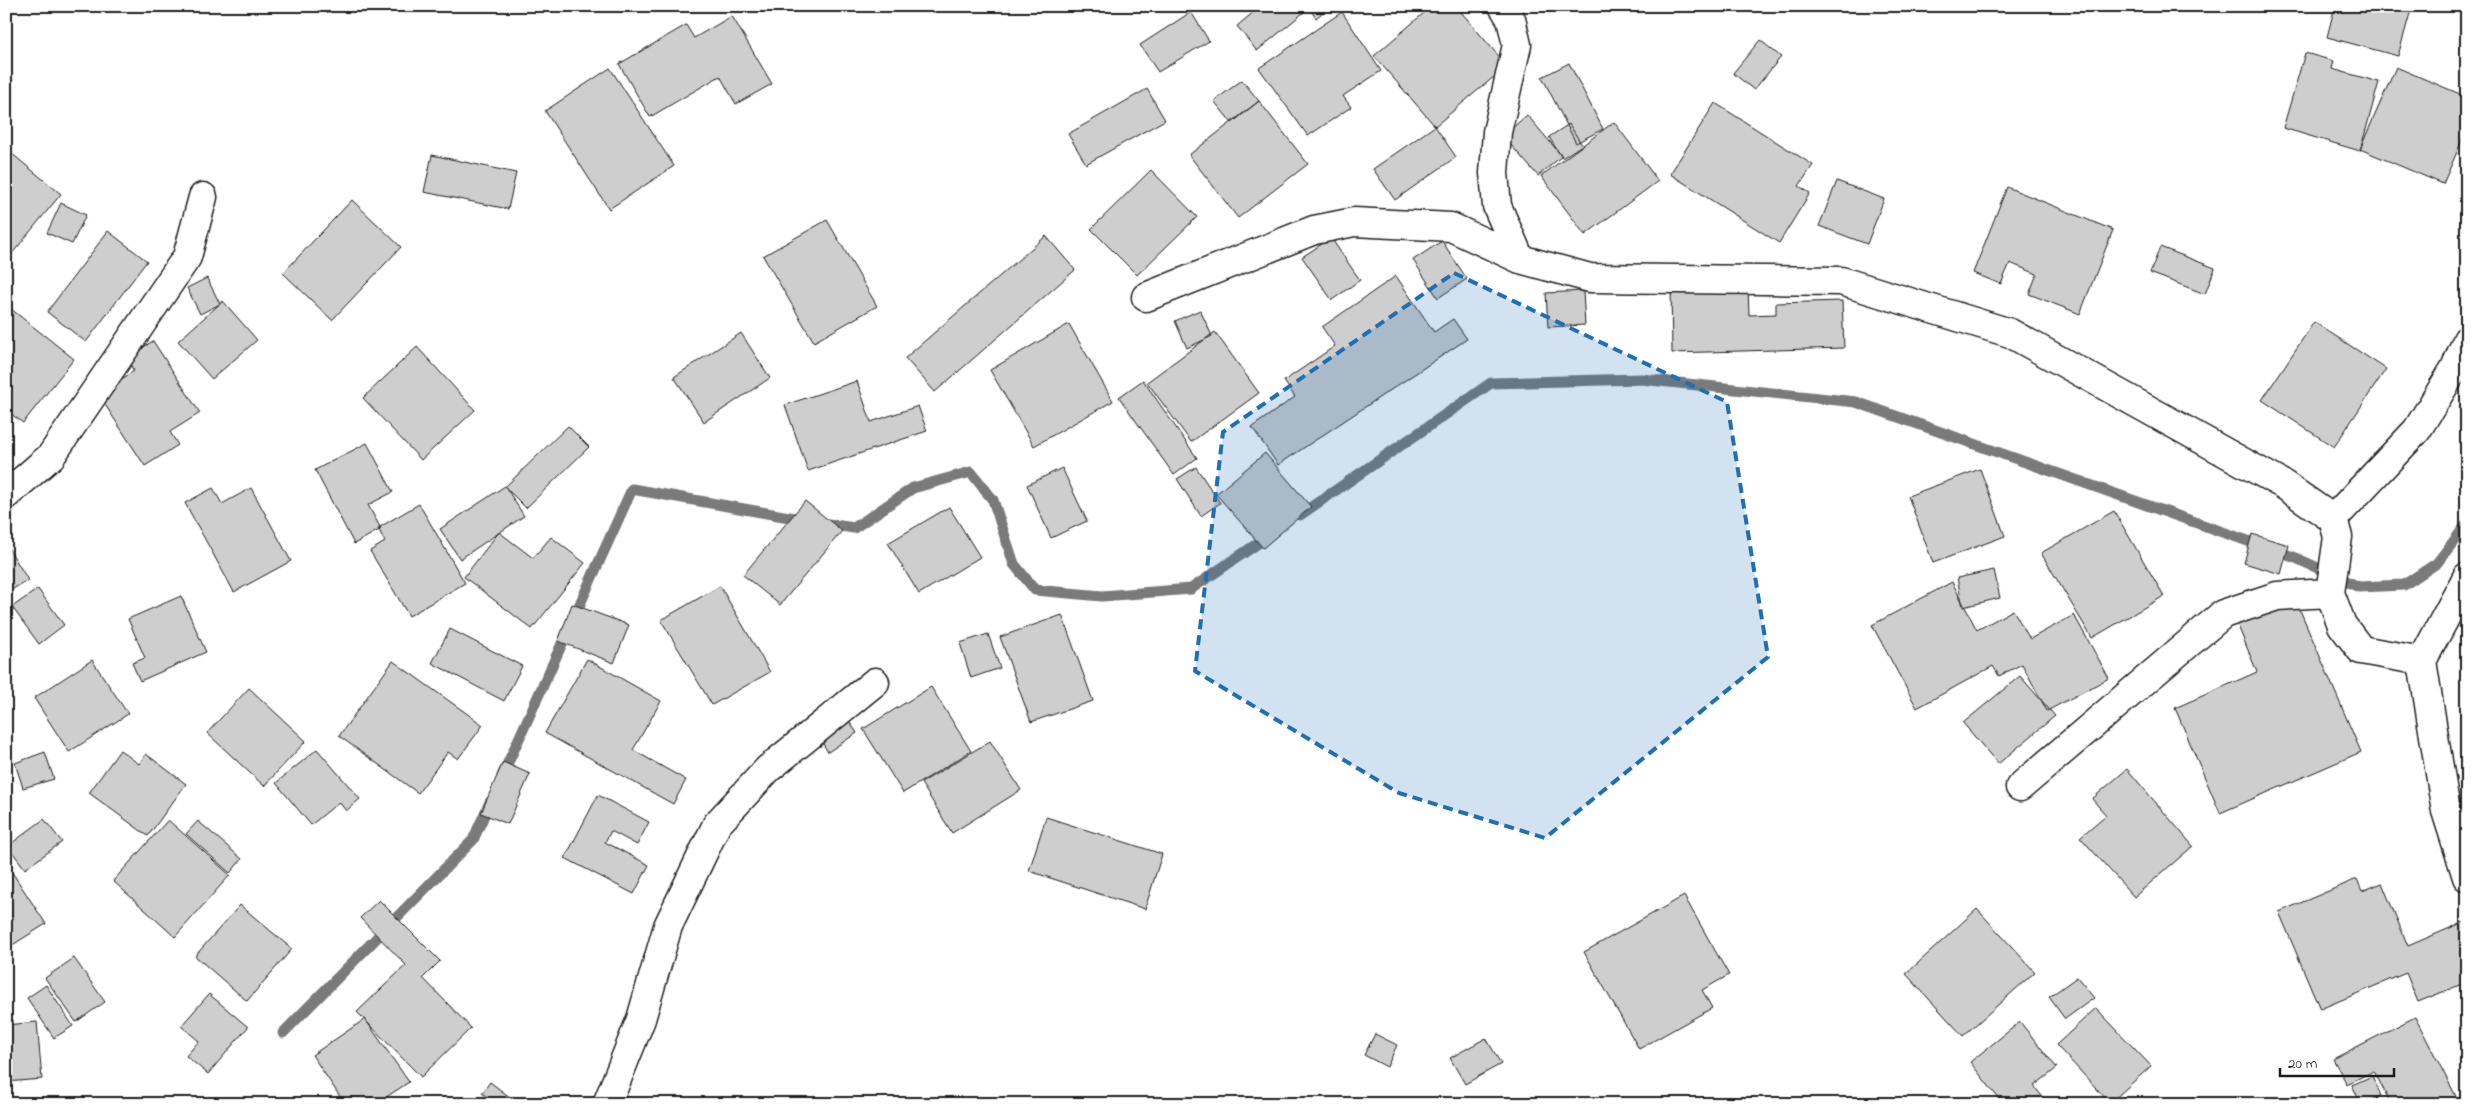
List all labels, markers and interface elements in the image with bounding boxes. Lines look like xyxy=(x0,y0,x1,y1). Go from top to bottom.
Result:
scale bar xyxy=(2280,1045,2394,1077)
text: 20 m xyxy=(2288,1053,2318,1075)

